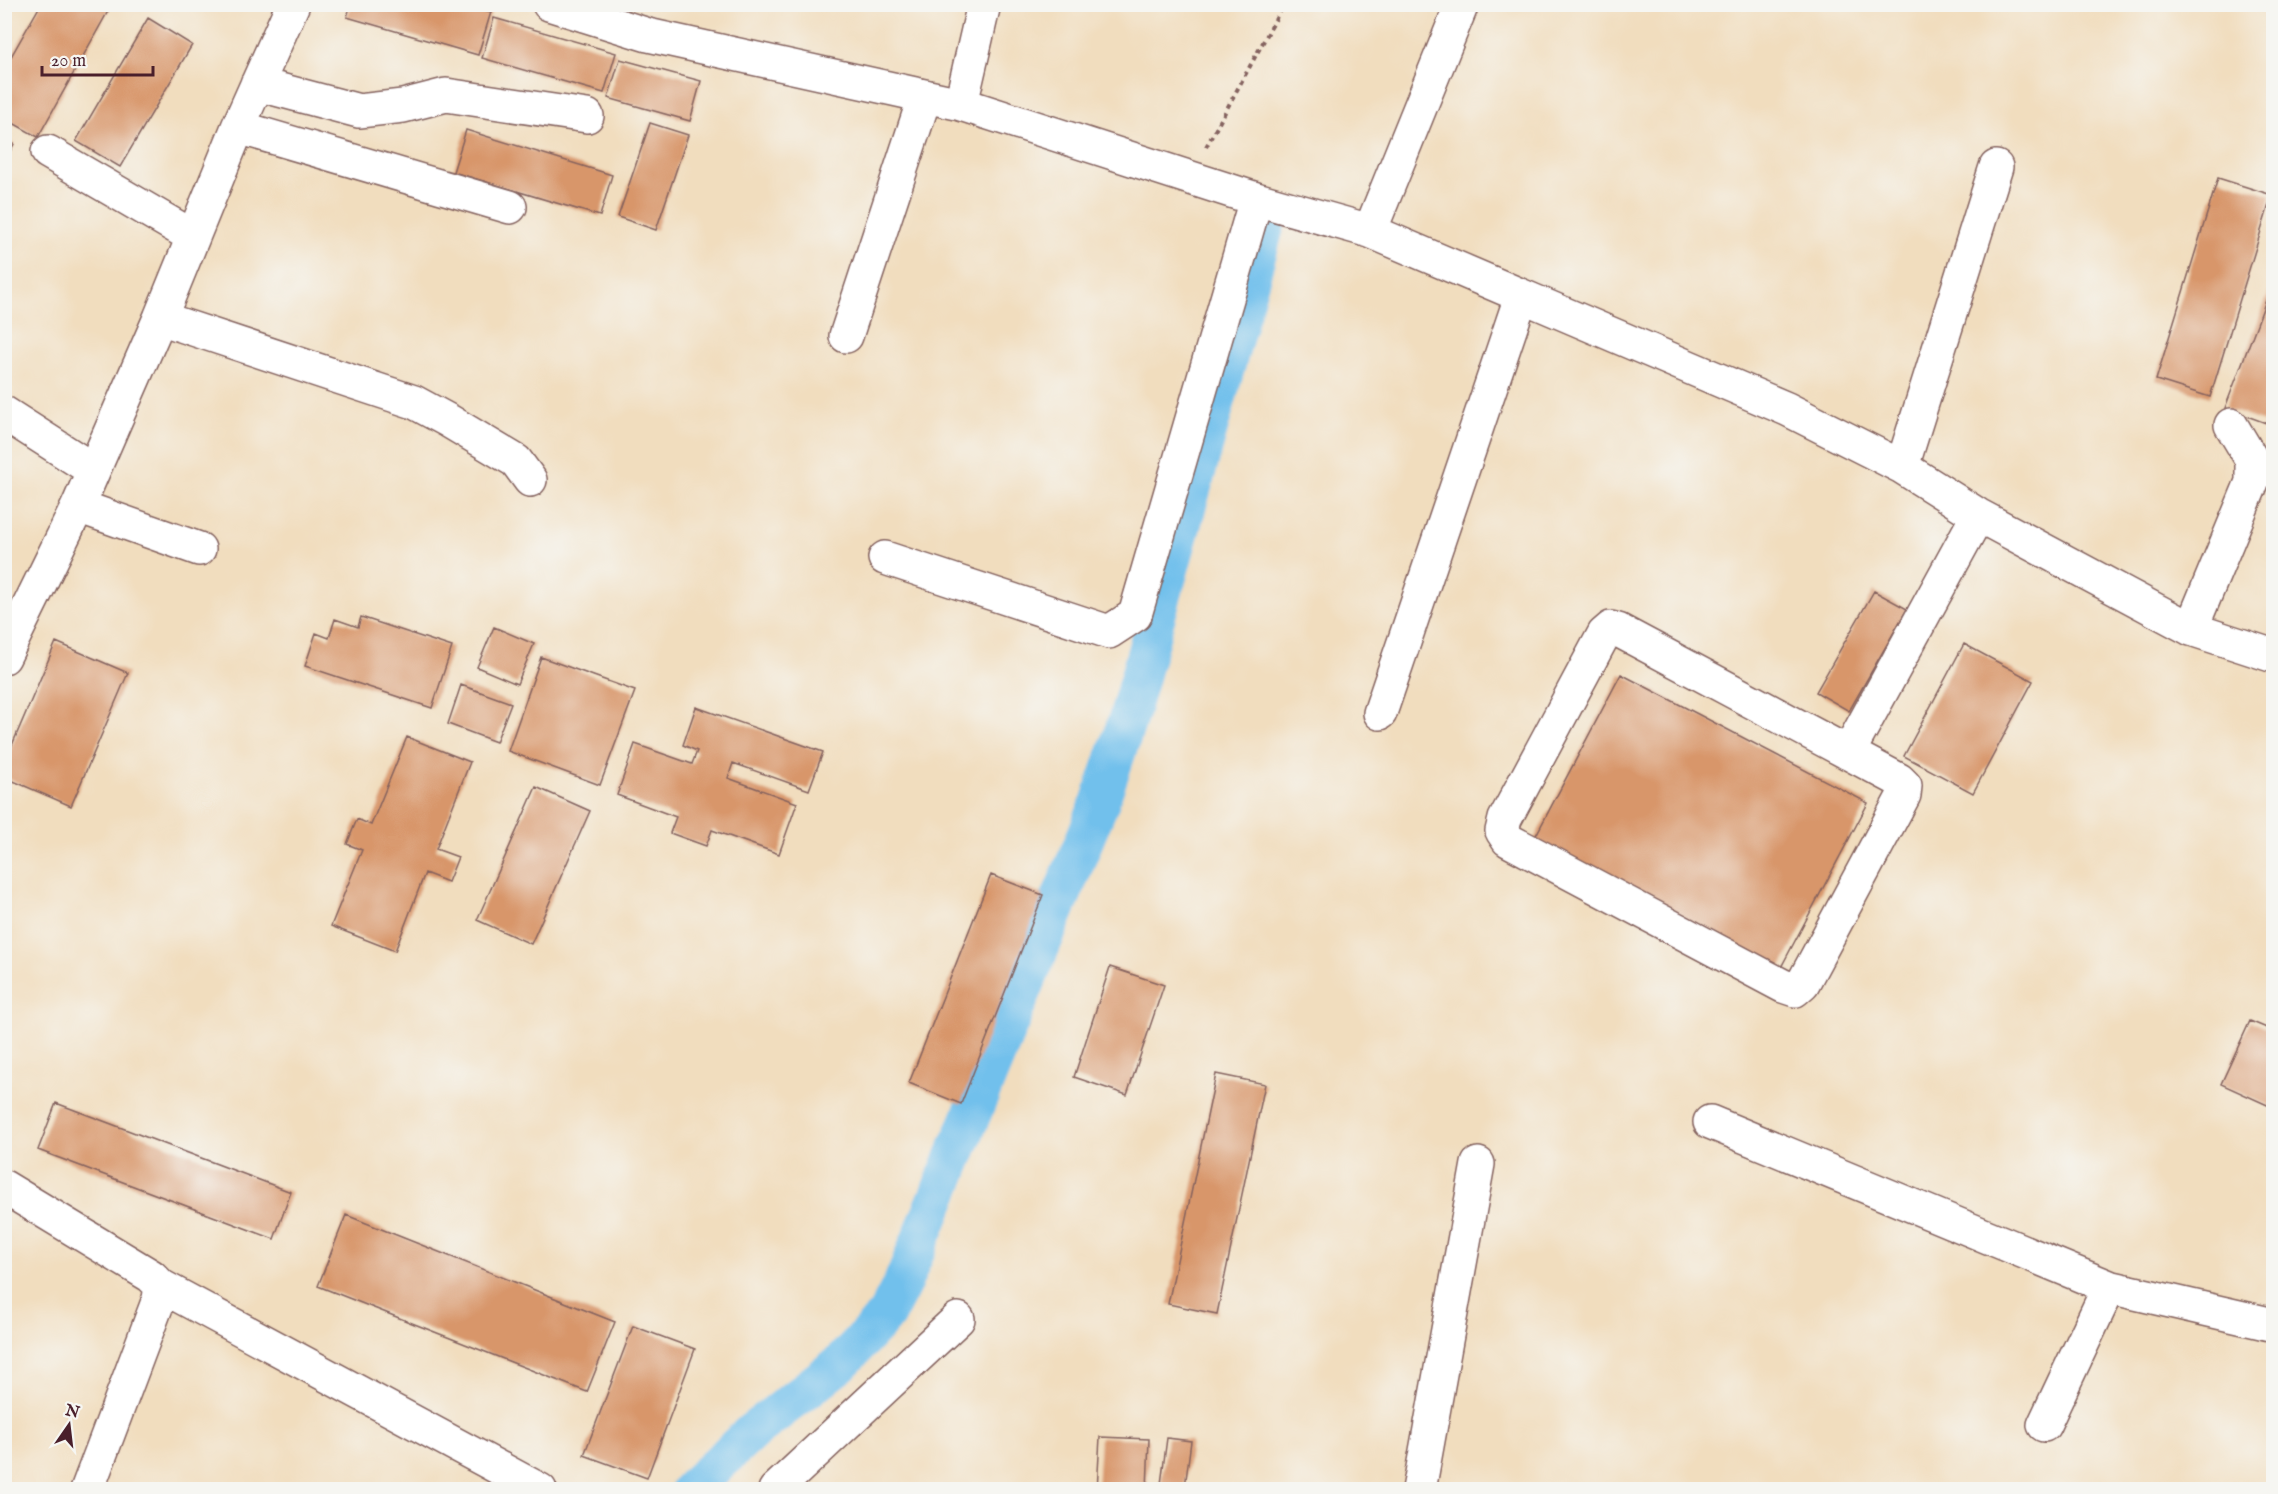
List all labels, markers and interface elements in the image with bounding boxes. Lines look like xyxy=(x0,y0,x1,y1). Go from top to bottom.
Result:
scale bar xyxy=(42,39,153,77)
text: 20 m xyxy=(51,50,86,73)
north arrow xyxy=(39,1395,99,1455)
text: N xyxy=(62,1401,81,1424)

